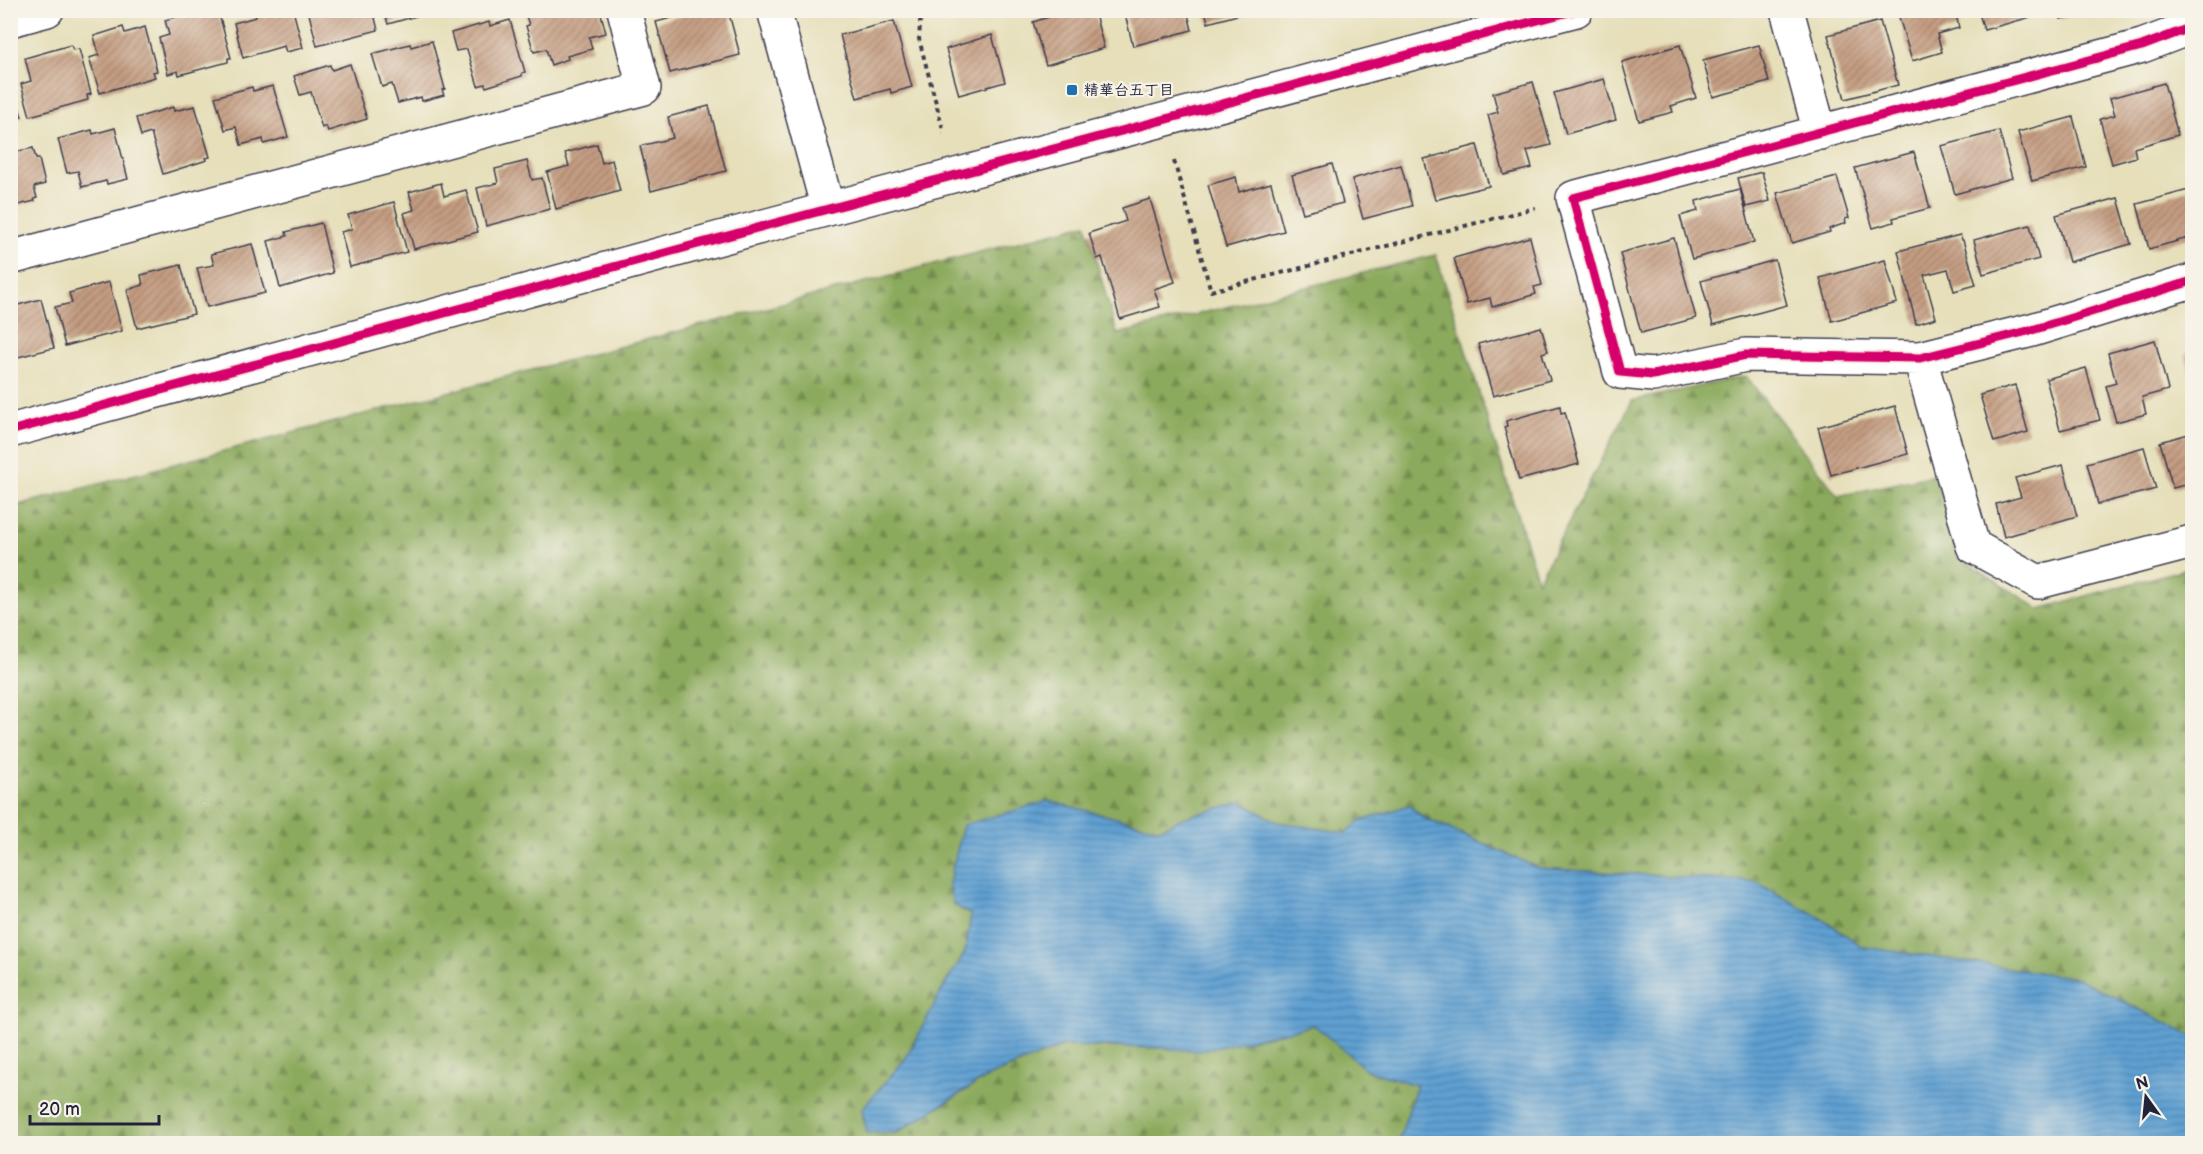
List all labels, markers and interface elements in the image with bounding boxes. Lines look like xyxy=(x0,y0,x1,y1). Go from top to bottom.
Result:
place label: 精華台五丁目 xyxy=(1084,81,1174,100)
marker: 精華台五丁目 xyxy=(1065,83,1079,97)
north arrow xyxy=(2116,1067,2176,1127)
text: N xyxy=(2134,1073,2151,1095)
scale bar xyxy=(30,1088,159,1126)
text: 20 m xyxy=(39,1099,80,1120)

